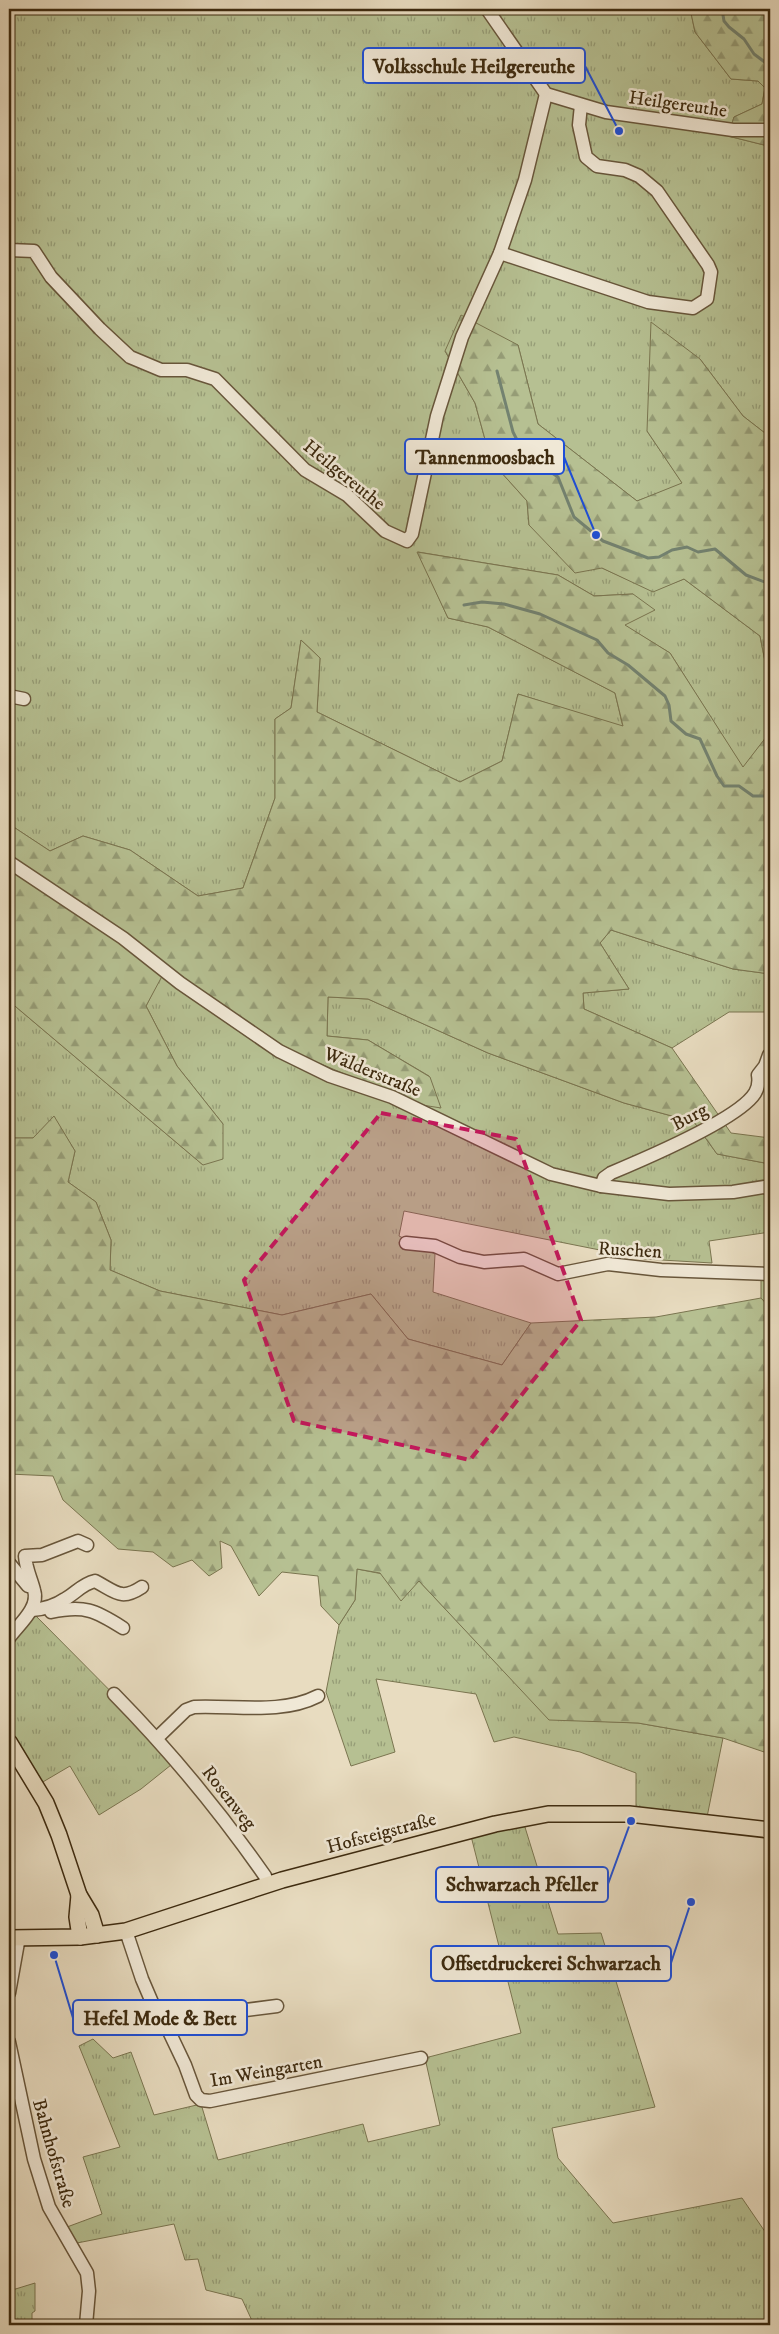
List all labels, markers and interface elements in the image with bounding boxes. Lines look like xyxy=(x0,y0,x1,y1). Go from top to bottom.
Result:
callout: Volksschule Heilgereuthe xyxy=(363,48,585,83)
text: Volksschule Heilgereuthe xyxy=(372,55,576,80)
street label: Heilgereuthe xyxy=(627,86,729,123)
street label: Heilgereuthe xyxy=(298,435,390,515)
callout: Tannenmoosbach xyxy=(405,439,564,474)
text: Tannenmoosbach xyxy=(414,446,555,471)
street label: Wälderstraße xyxy=(320,1042,424,1102)
street label: Burg xyxy=(668,1098,712,1136)
street label: Ruschen xyxy=(597,1237,663,1264)
street label: Rosenweg xyxy=(197,1761,261,1835)
street label: Hofsteigstraße xyxy=(324,1808,439,1859)
callout: Schwarzach Pfeller xyxy=(436,1867,608,1902)
text: Schwarzach Pfeller xyxy=(446,1873,599,1898)
callout: Offsetdruckerei Schwarzach xyxy=(431,1946,671,1981)
text: Offsetdruckerei Schwarzach xyxy=(441,1952,662,1977)
callout: Hefel Mode & Bett xyxy=(73,2000,247,2035)
text: Hefel Mode & Bett xyxy=(83,2007,237,2032)
street label: Im Weingarten xyxy=(208,2050,324,2093)
street label: Bahnhofstraße xyxy=(27,2096,80,2211)

